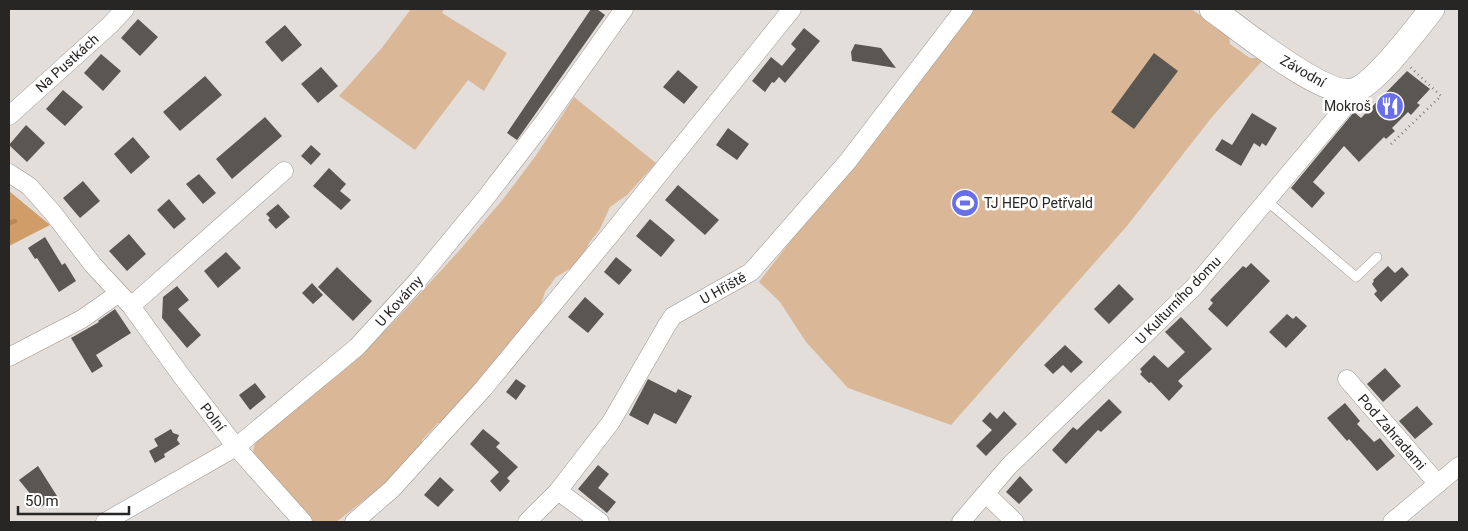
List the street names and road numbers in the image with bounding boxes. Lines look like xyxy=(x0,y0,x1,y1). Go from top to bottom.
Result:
street label: Na Pustkách xyxy=(32,31,102,95)
street label: Závodní xyxy=(1277,52,1329,91)
street label: U Kulturního domu xyxy=(1132,253,1224,347)
street label: U Hřiště xyxy=(697,269,749,307)
street label: U Kovárny xyxy=(372,272,426,330)
street label: Pod Zahradami xyxy=(1355,391,1429,473)
street label: Polní xyxy=(197,400,229,435)

